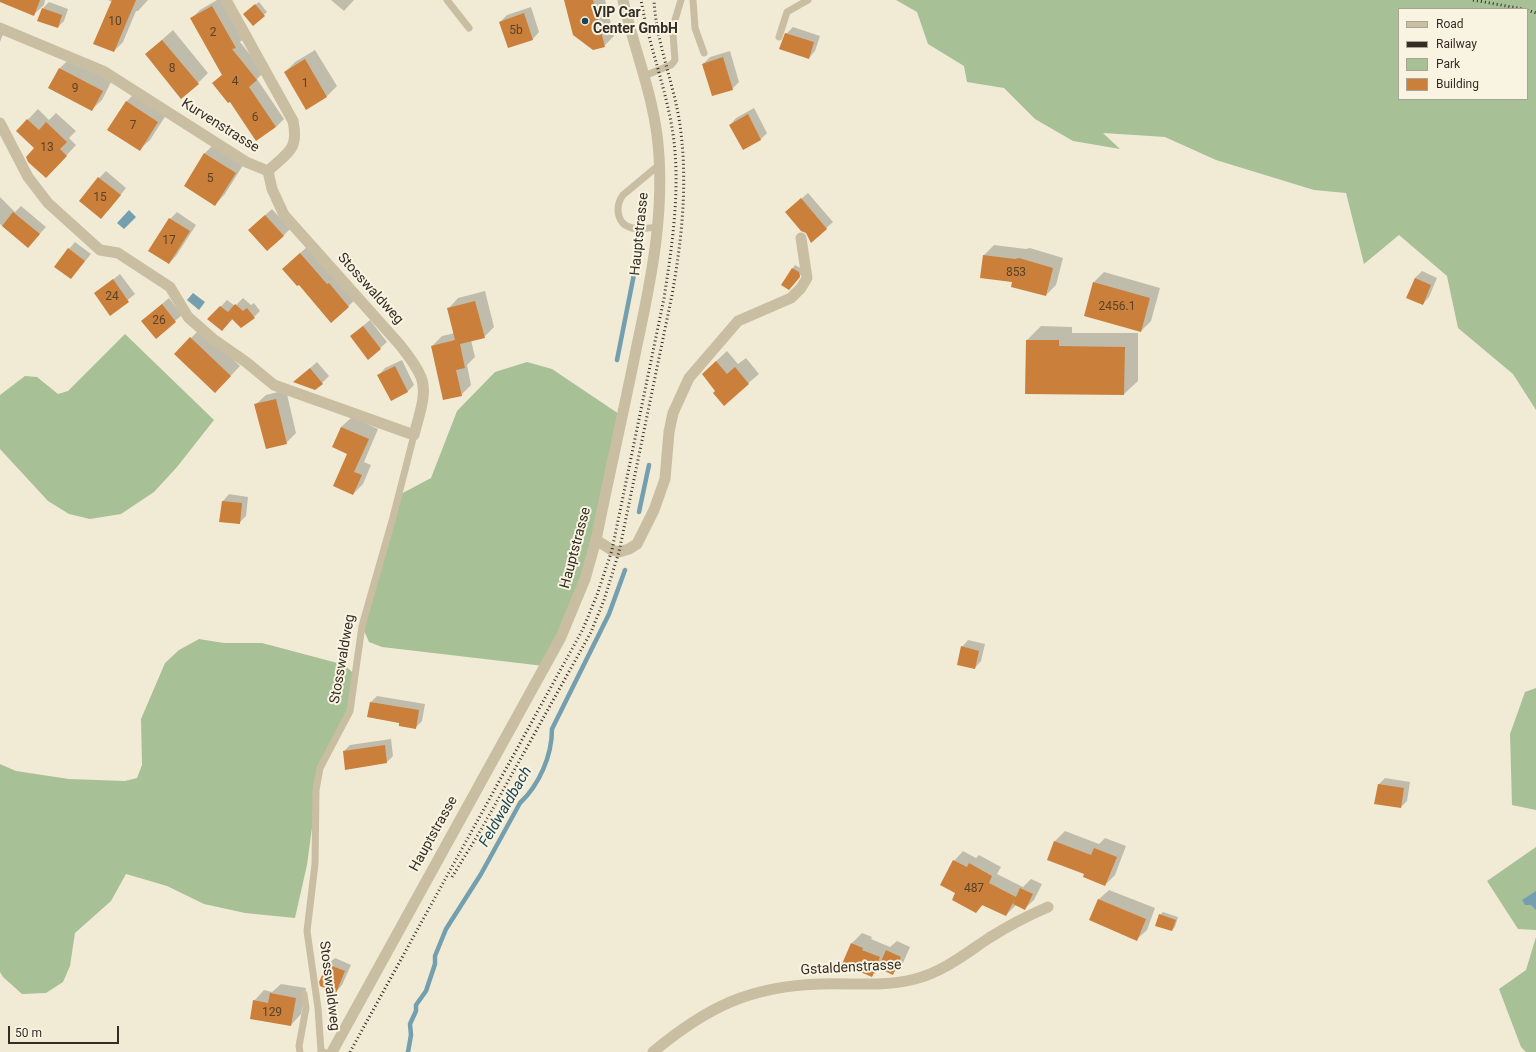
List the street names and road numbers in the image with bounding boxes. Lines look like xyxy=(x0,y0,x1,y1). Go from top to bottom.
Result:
street label: Kurvenstrasse xyxy=(178,95,262,157)
street label: Hauptstrasse xyxy=(627,192,653,276)
street label: Stosswaldweg xyxy=(334,250,406,328)
street label: Hauptstrasse xyxy=(557,505,595,591)
street label: Stosswaldweg xyxy=(327,613,359,705)
street label: Hauptstrasse xyxy=(406,793,462,875)
street label: Stosswaldweg xyxy=(315,940,343,1032)
street label: Gstaldenstrasse xyxy=(800,957,902,979)

